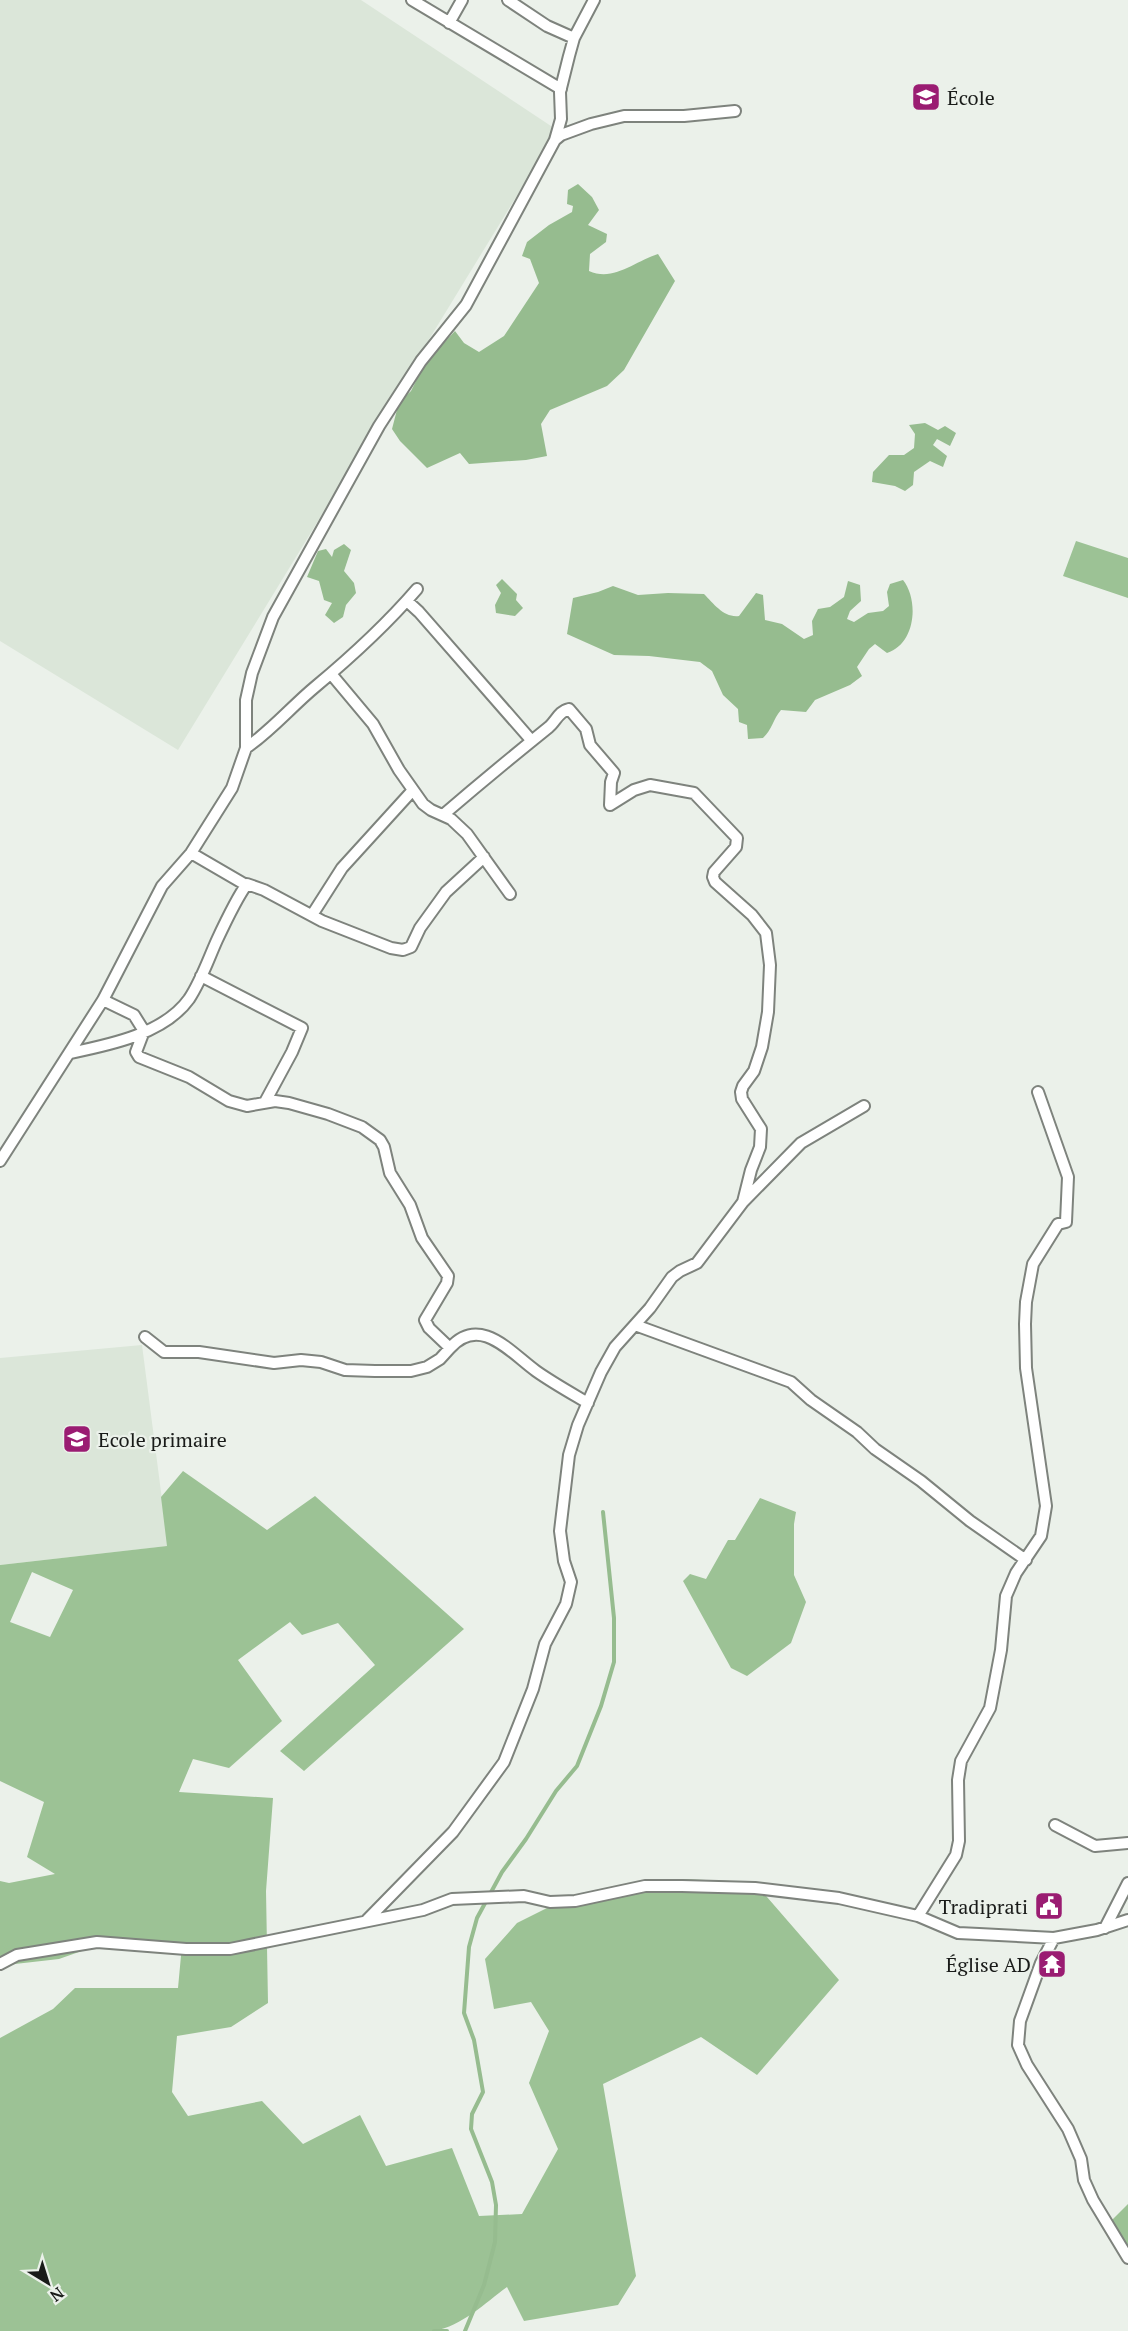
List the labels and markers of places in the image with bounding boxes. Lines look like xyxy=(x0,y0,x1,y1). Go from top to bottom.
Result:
school or university icon: École xyxy=(910,81,942,113)
place label: École xyxy=(947,84,995,111)
school or university icon: Ecole primaire xyxy=(61,1423,93,1455)
place label: Ecole primaire xyxy=(98,1426,227,1453)
public building icon: Tradiprati xyxy=(1033,1890,1065,1922)
place label: Tradiprati xyxy=(939,1893,1028,1920)
temple icon: Église AD xyxy=(1036,1948,1068,1980)
place label: Église AD xyxy=(946,1951,1031,1978)

